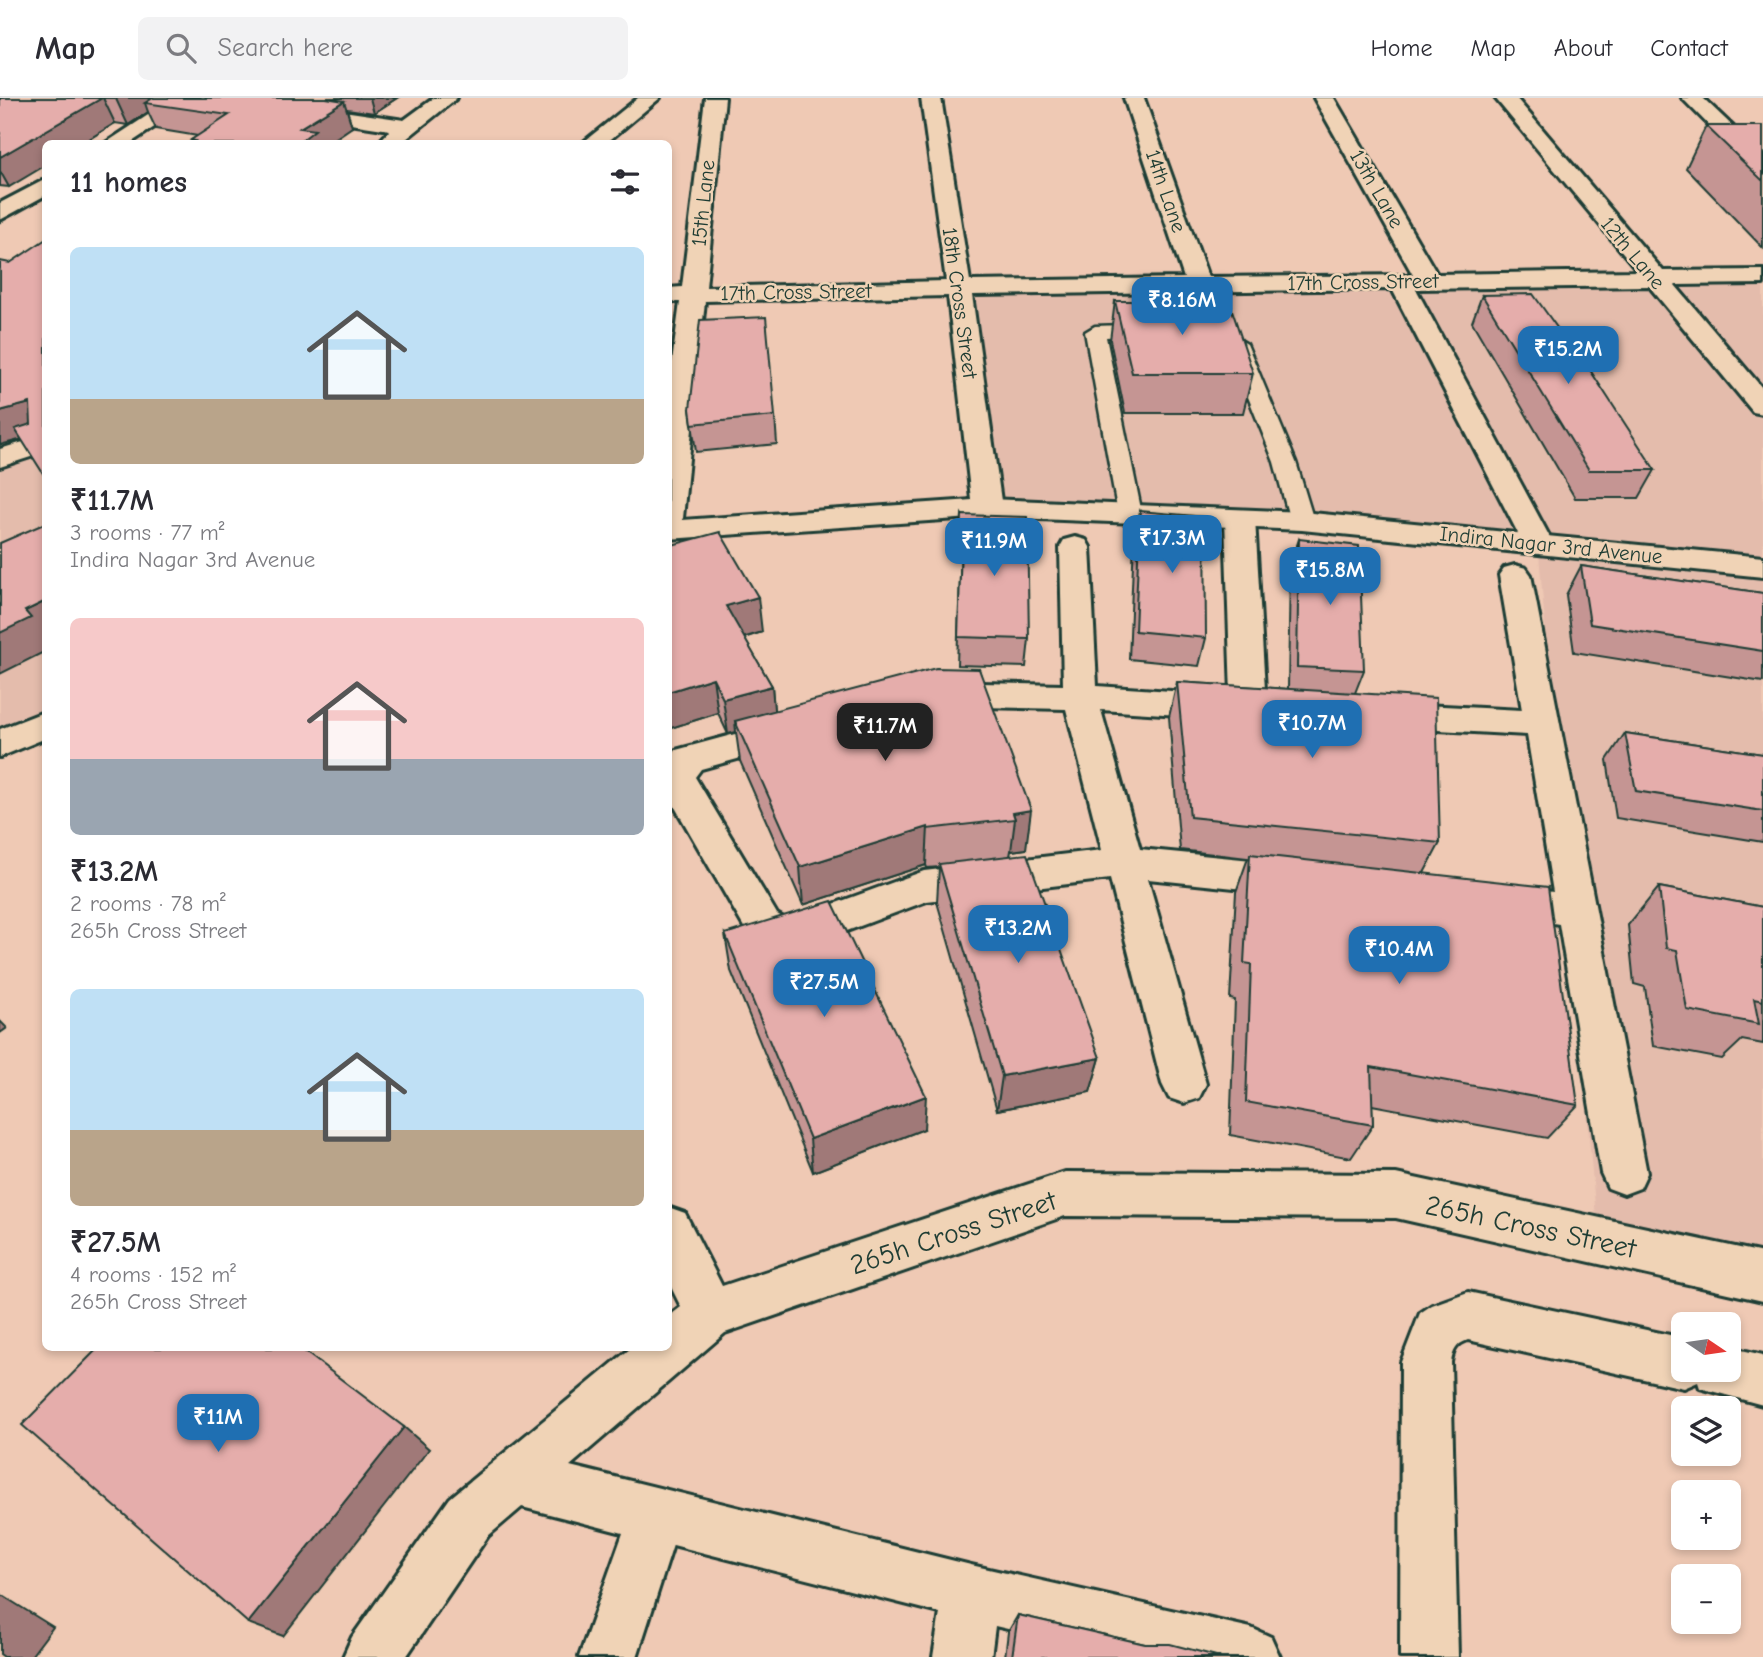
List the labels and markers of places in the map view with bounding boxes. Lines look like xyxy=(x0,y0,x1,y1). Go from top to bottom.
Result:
pin: ₹8.16M xyxy=(1125,278,1239,337)
pin: ₹15.2M xyxy=(1511,327,1625,386)
pin: ₹17.3M xyxy=(1115,516,1229,575)
pin: ₹11.9M xyxy=(937,518,1051,578)
pin: ₹15.8M xyxy=(1273,547,1387,607)
pin: ₹10.7M xyxy=(1255,700,1369,760)
pin: ₹11.7M xyxy=(828,704,942,763)
pin: ₹13.2M xyxy=(961,906,1075,965)
pin: ₹10.4M xyxy=(1342,926,1456,986)
pin: ₹27.5M xyxy=(767,960,881,1019)
pin: ₹11M xyxy=(177,1394,259,1454)

